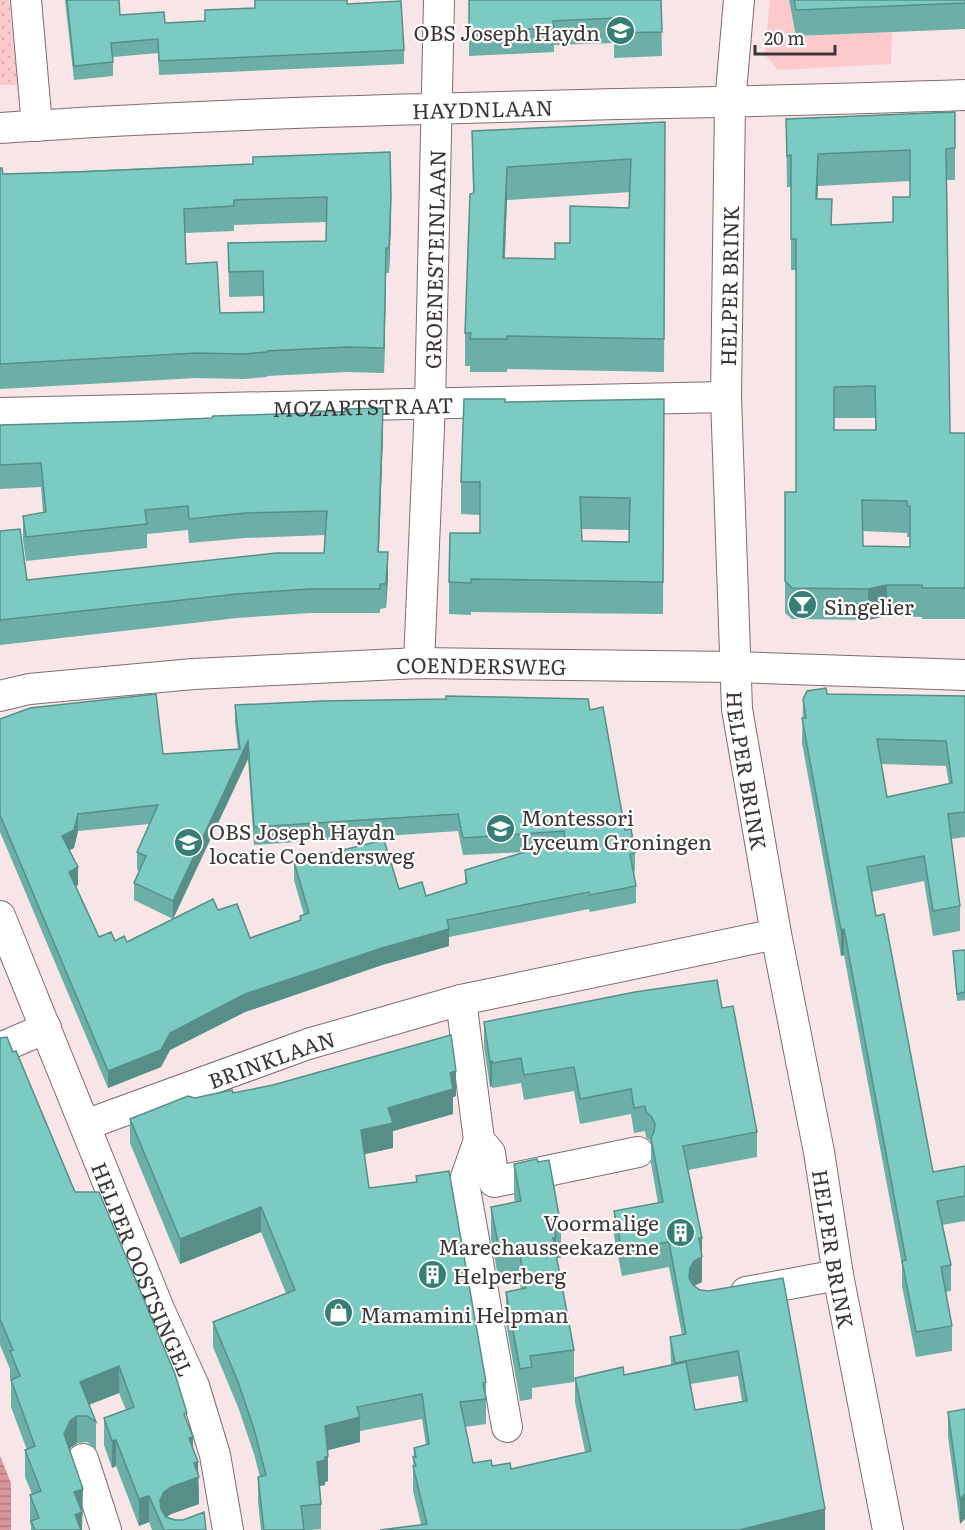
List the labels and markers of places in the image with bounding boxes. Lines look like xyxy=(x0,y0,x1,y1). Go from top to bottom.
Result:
school or university icon: OBS Joseph Haydn xyxy=(605,15,637,47)
place label: OBS Joseph Haydn xyxy=(414,16,600,47)
bar icon: Singelier xyxy=(787,589,819,621)
place label: Singelier xyxy=(824,590,914,621)
place label: Montessori Lyceum Groningen xyxy=(521,801,712,856)
school or university icon: Montessori Lyceum Groningen xyxy=(484,812,516,844)
place label: OBS Joseph Haydn locatie Coendersweg xyxy=(209,815,415,870)
school or university icon: OBS Joseph Haydn locatie Coendersweg xyxy=(172,826,204,858)
place label: Voormalige Marechausseekazerne xyxy=(438,1206,659,1261)
building icon: Voormalige Marechausseekazerne xyxy=(664,1217,696,1249)
building icon: Helperberg xyxy=(416,1258,448,1290)
place label: Helperberg xyxy=(453,1259,566,1290)
shop icon: Mamamini Helpman xyxy=(323,1297,355,1329)
place label: Mamamini Helpman xyxy=(360,1298,569,1329)

